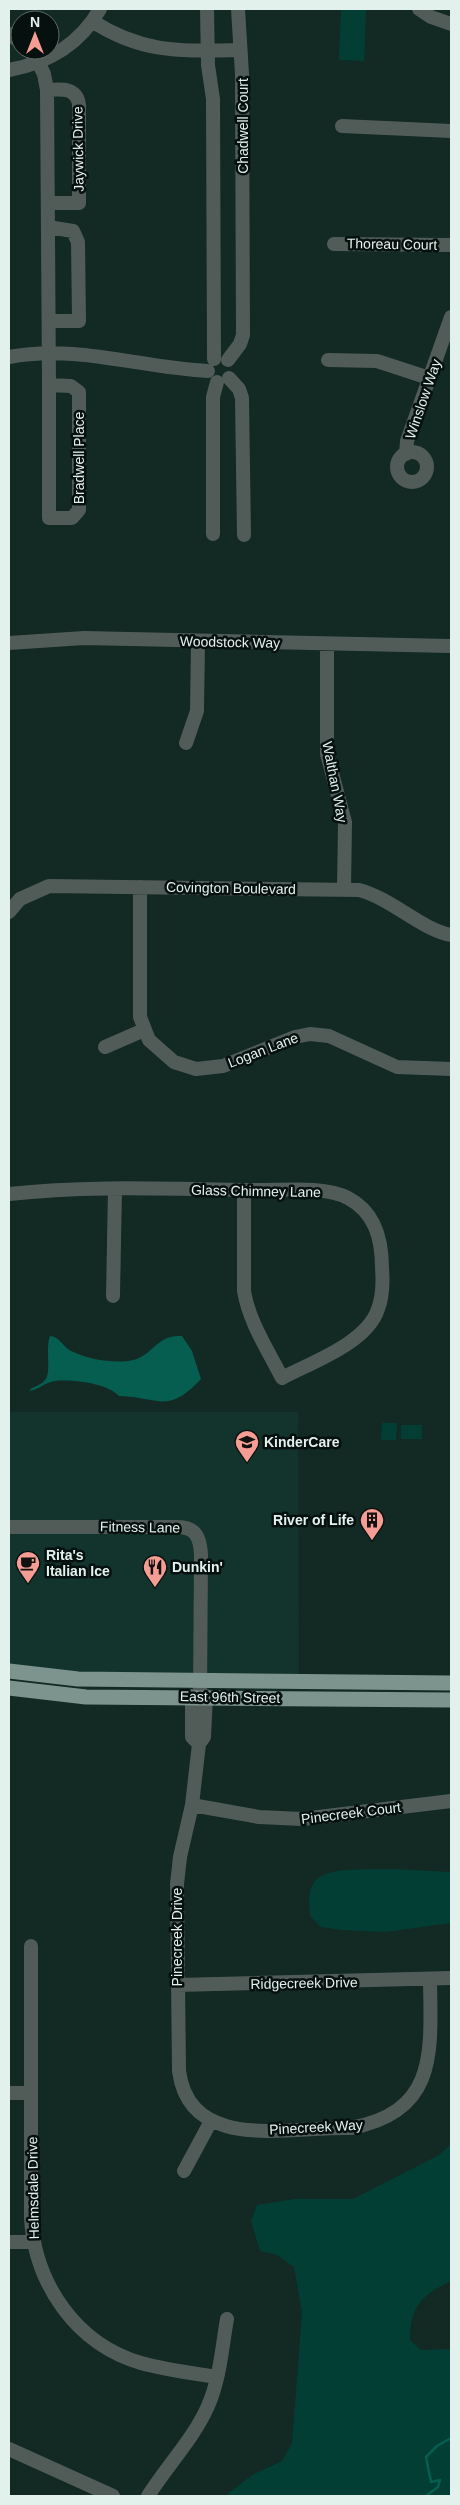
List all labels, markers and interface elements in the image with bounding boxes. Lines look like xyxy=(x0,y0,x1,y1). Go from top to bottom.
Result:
north arrow xyxy=(10,10,60,60)
text: N xyxy=(30,14,40,30)
street label: Chadwell Court xyxy=(235,78,251,174)
street label: Jaywick Drive xyxy=(69,106,87,192)
street label: Thoreau Court xyxy=(347,235,437,253)
street label: Winslow Way xyxy=(402,357,444,441)
street label: Bradwell Place xyxy=(71,411,87,504)
street label: Woodstock Way xyxy=(180,633,280,651)
street label: Walthan Way xyxy=(319,740,351,824)
street label: Covington Boulevard xyxy=(166,879,296,897)
street label: Logan Lane xyxy=(226,1029,301,1071)
street label: Glass Chimney Lane xyxy=(191,1182,321,1200)
school or university icon: KinderCare xyxy=(234,1429,260,1463)
place label: KinderCare xyxy=(264,1434,340,1450)
building icon: River of Life xyxy=(359,1507,385,1541)
place label: River of Life xyxy=(273,1512,354,1528)
street label: Fitness Lane xyxy=(100,1518,180,1536)
place label: Rita's Italian Ice xyxy=(46,1547,110,1579)
cafe icon: Rita's Italian Ice xyxy=(15,1550,41,1584)
restaurant icon: Dunkin' xyxy=(142,1554,168,1588)
place label: Dunkin' xyxy=(172,1559,223,1575)
street label: East 96th Street xyxy=(180,1688,280,1706)
street label: Pinecreek Court xyxy=(300,1799,402,1827)
street label: Pinecreek Drive xyxy=(169,1887,185,1986)
street label: Ridgecreek Drive xyxy=(250,1974,358,1992)
street label: Pinecreek Way xyxy=(269,2117,363,2137)
street label: Helmsdale Drive xyxy=(24,2136,42,2239)

